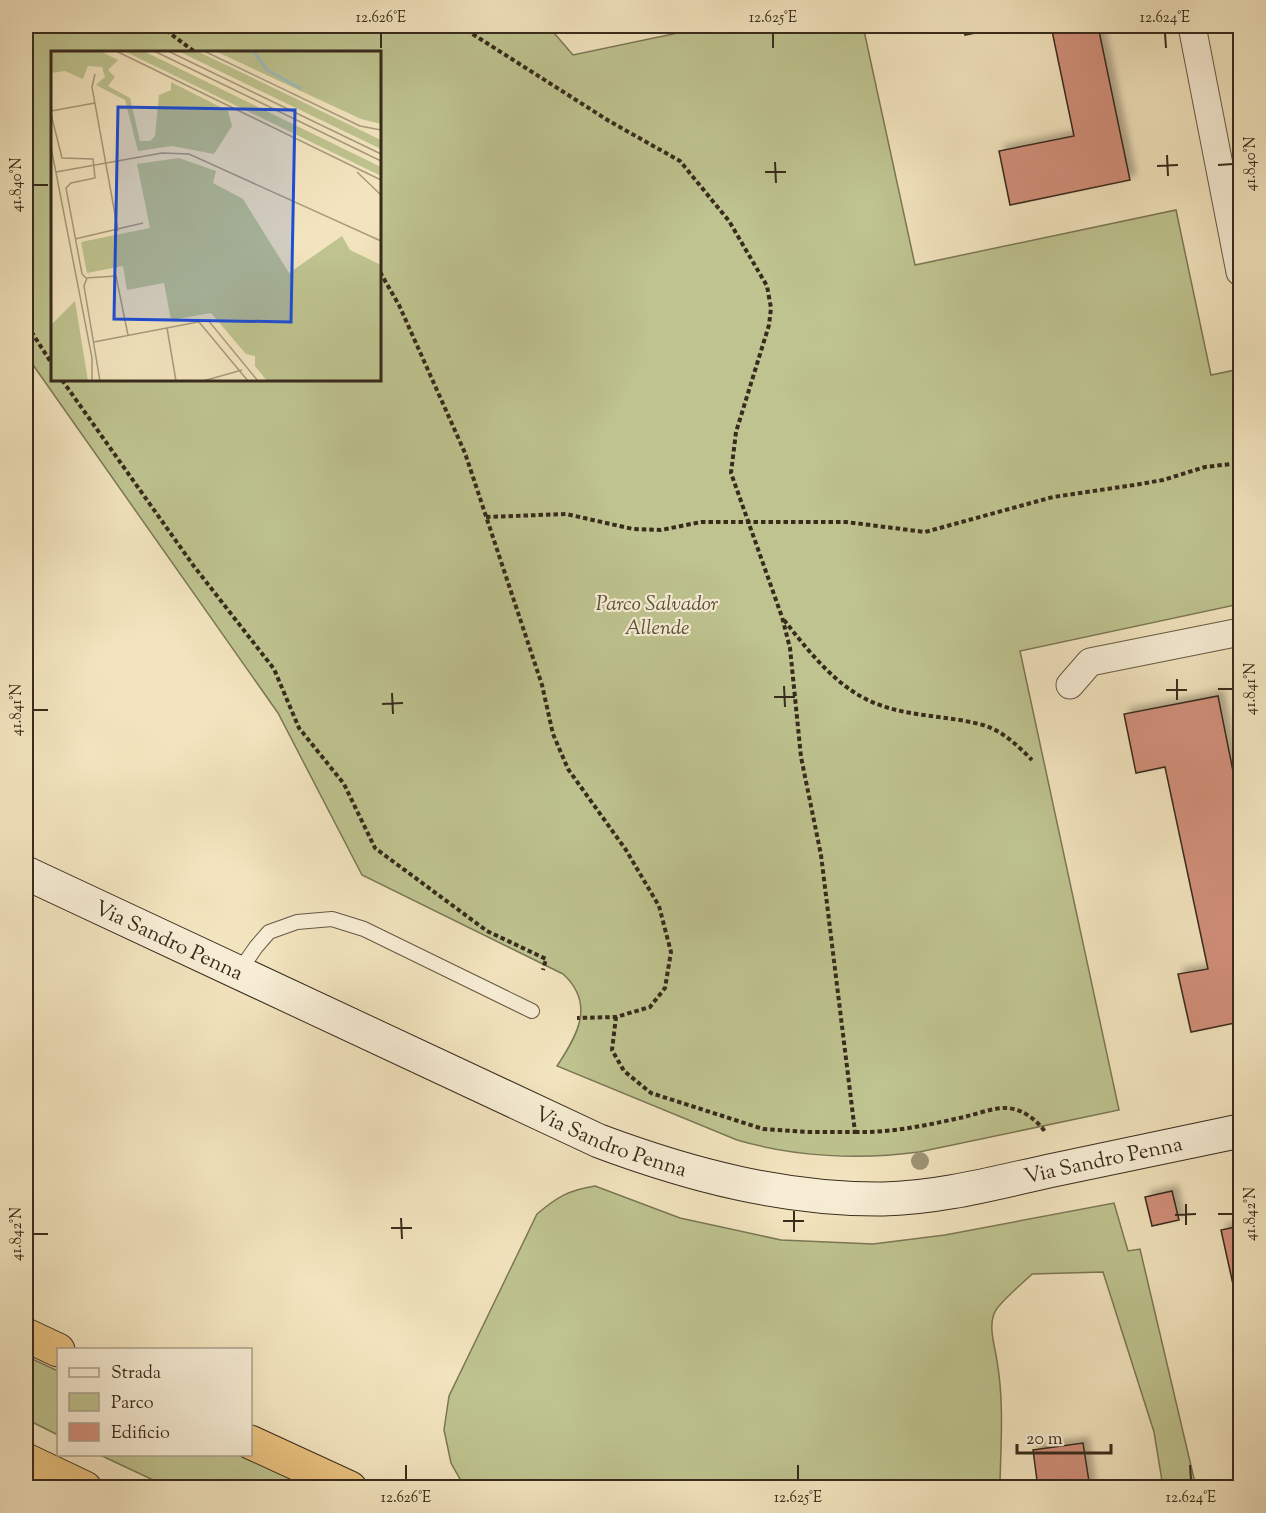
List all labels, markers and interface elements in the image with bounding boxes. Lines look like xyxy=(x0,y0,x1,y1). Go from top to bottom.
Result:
text: 12.626°E xyxy=(356,8,406,29)
text: 12.625°E xyxy=(749,8,797,29)
text: 12.624°E xyxy=(1140,8,1190,29)
inset map xyxy=(51,51,381,381)
text: 41.840°N xyxy=(1241,137,1262,191)
text: 41.840°N xyxy=(7,158,28,212)
park label: Parco Salvador Allende xyxy=(596,590,719,644)
text: 41.841°N xyxy=(1241,663,1262,715)
text: 41.841°N xyxy=(7,684,28,736)
street label: Via Sandro Penna xyxy=(89,894,248,990)
street label: Via Sandro Penna xyxy=(529,1100,690,1186)
street label: Via Sandro Penna xyxy=(1021,1130,1186,1193)
text: 41.842°N xyxy=(1241,1187,1262,1241)
text: 41.842°N xyxy=(7,1207,28,1261)
legend xyxy=(57,1348,252,1456)
text: Strada xyxy=(111,1361,161,1387)
text: Parco xyxy=(111,1391,154,1417)
scale bar xyxy=(1017,1417,1112,1455)
text: Edificio xyxy=(111,1421,170,1447)
text: 20 m xyxy=(1026,1427,1063,1453)
text: 12.626°E xyxy=(381,1488,431,1509)
text: 12.625°E xyxy=(774,1488,822,1509)
text: 12.624°E xyxy=(1166,1488,1216,1509)

